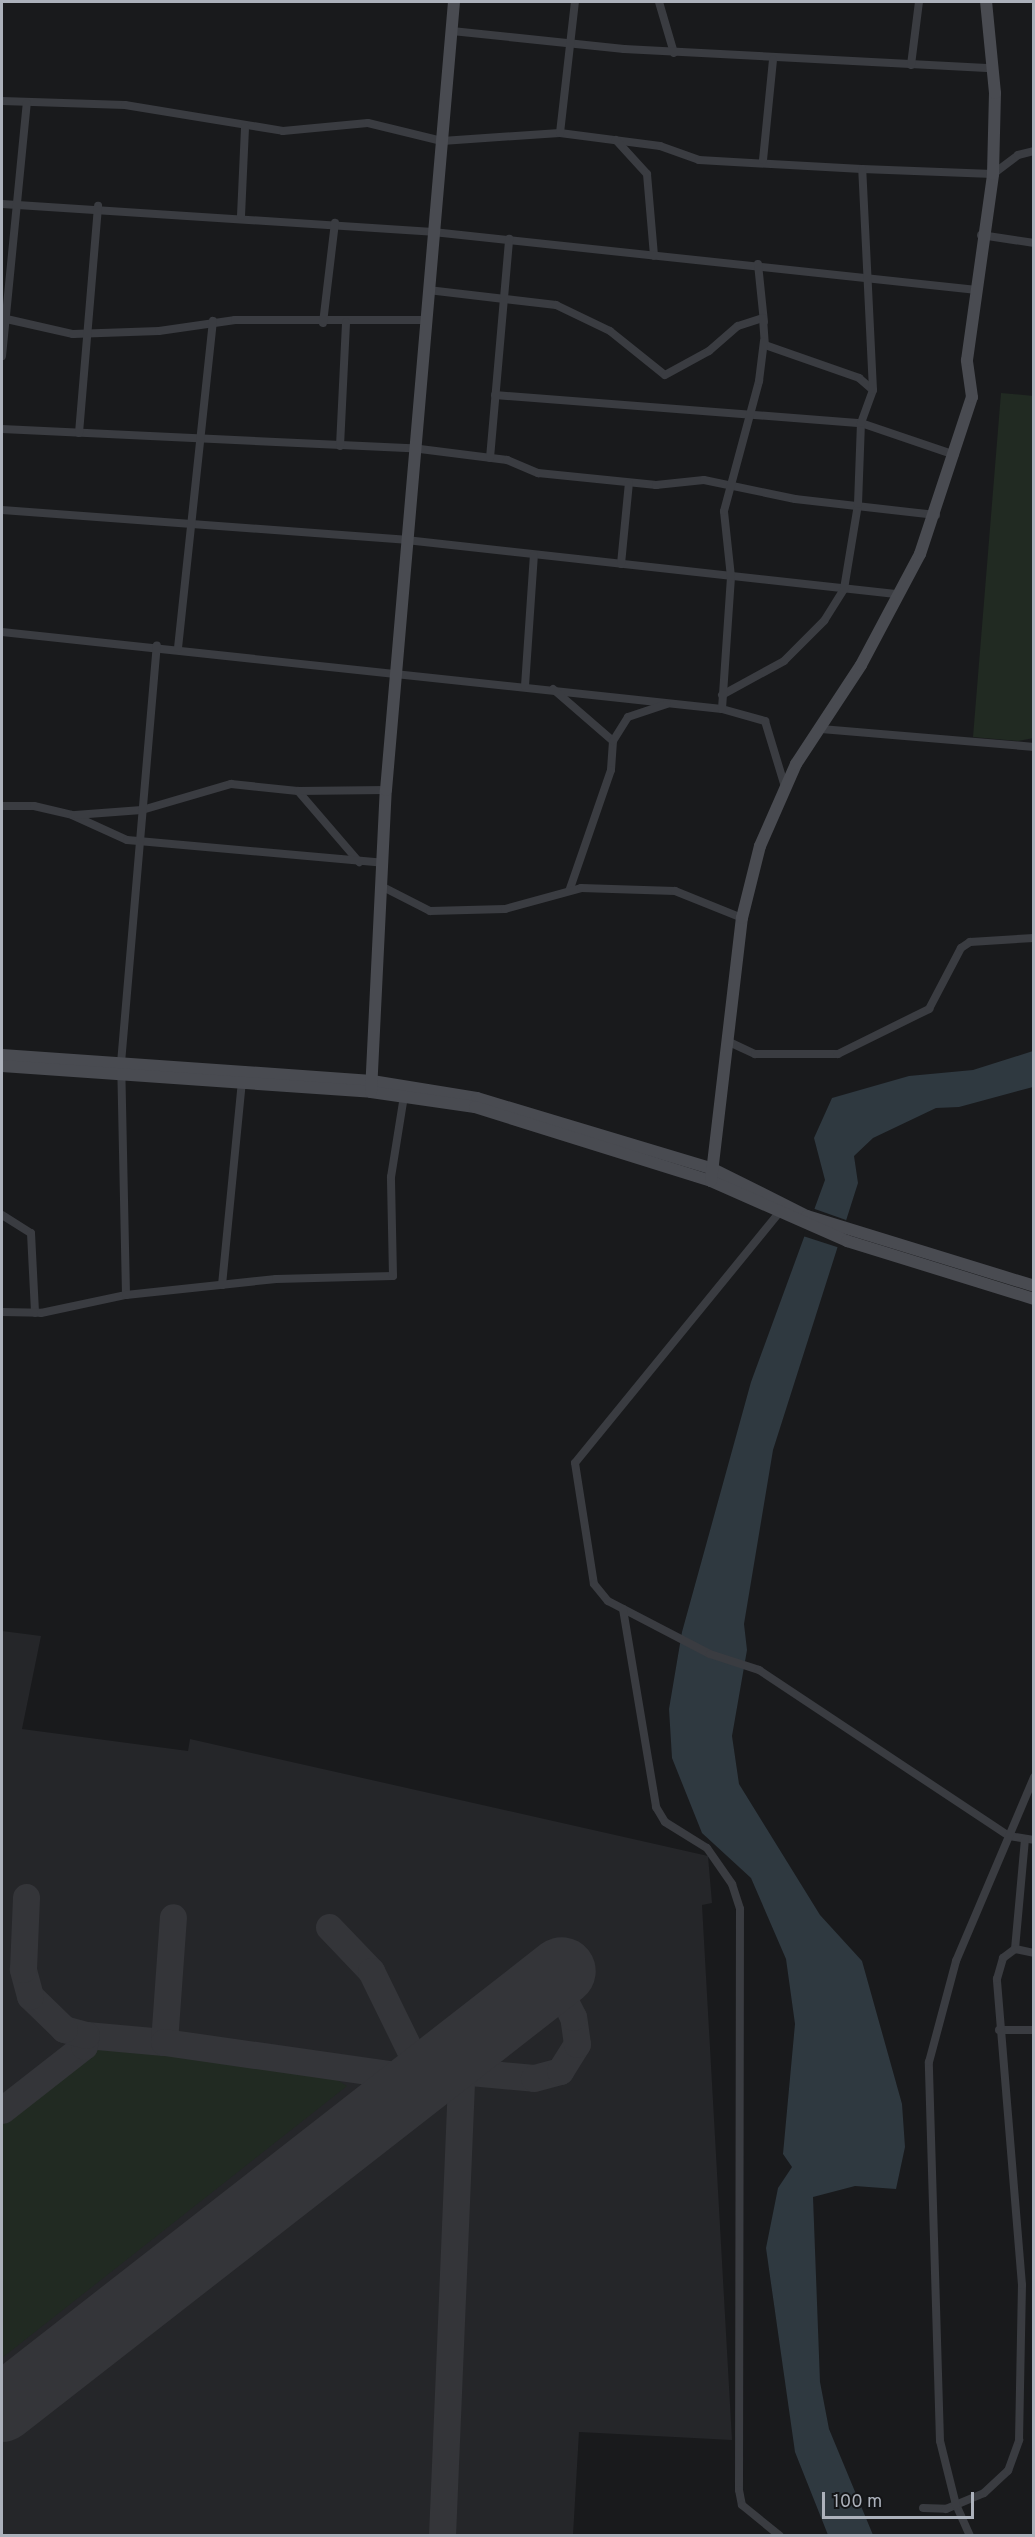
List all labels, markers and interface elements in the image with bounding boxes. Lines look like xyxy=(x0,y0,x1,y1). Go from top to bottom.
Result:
scale bar xyxy=(825,2480,976,2518)
text: 100 m xyxy=(833,2491,882,2514)

